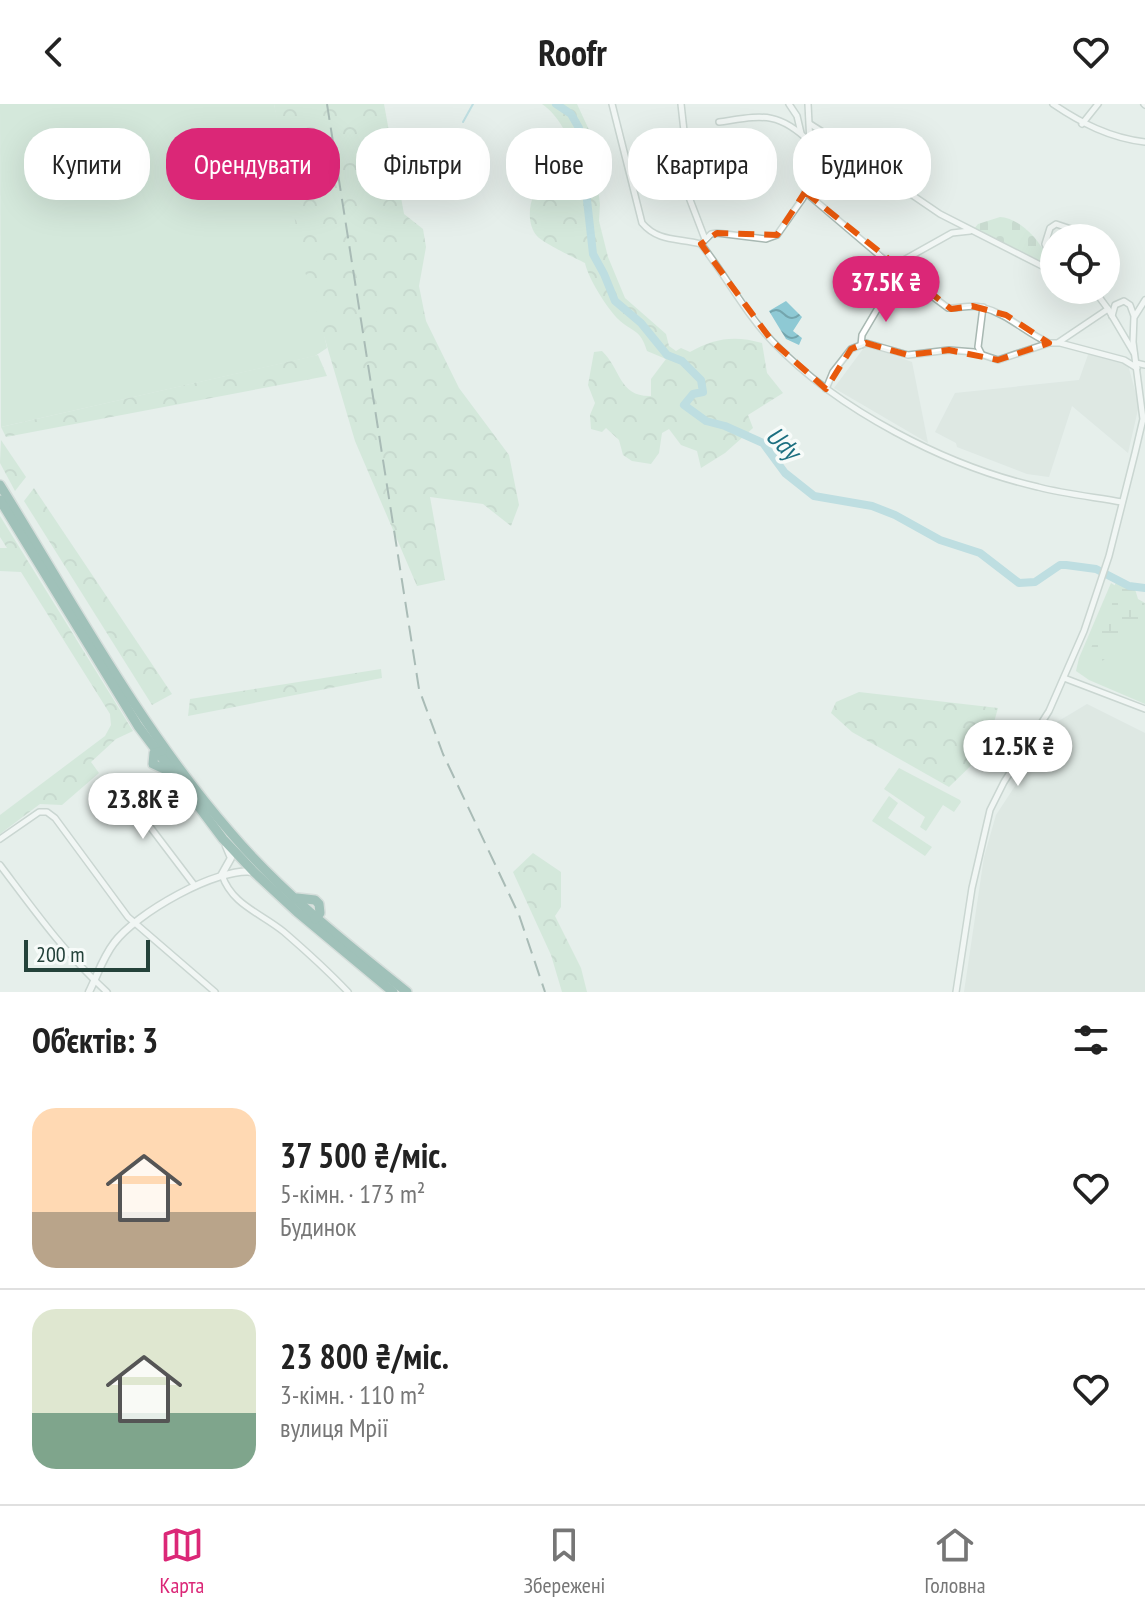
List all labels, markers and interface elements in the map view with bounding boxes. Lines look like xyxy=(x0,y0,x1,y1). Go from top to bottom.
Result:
text: Roofr xyxy=(538,29,607,76)
icon: back xyxy=(32,30,76,74)
icon: heart xyxy=(1069,30,1113,74)
chip: Купити xyxy=(24,128,150,200)
chip: Орендувати xyxy=(166,128,340,200)
chip: Фільтри xyxy=(356,128,490,200)
chip: Нове xyxy=(506,128,612,200)
chip: Квартира xyxy=(628,128,777,200)
chip: Будинок xyxy=(793,128,931,200)
map controls xyxy=(1040,224,1120,304)
button: locate xyxy=(1040,224,1120,304)
pin: 37.5K ₴ xyxy=(812,256,960,324)
text: 37.5K ₴ xyxy=(851,265,921,298)
water label: Udy xyxy=(759,419,810,469)
pin: 12.5K ₴ xyxy=(944,720,1092,788)
text: 12.5K ₴ xyxy=(981,729,1055,762)
pin: 23.8K ₴ xyxy=(69,773,217,841)
text: 23.8K ₴ xyxy=(106,782,180,815)
scale bar xyxy=(24,936,150,972)
text: 200 m xyxy=(36,940,85,968)
text: Об’єктів: 3 xyxy=(32,1018,158,1062)
icon: filters xyxy=(1069,1018,1113,1062)
text: 37 500 ₴/міс. xyxy=(280,1133,447,1177)
icon: home xyxy=(96,1140,192,1236)
icon: heart xyxy=(1069,1166,1113,1210)
text: 5-кімн. · 173 m² xyxy=(280,1177,425,1210)
text: Будинок xyxy=(280,1210,356,1243)
text: 23 800 ₴/міс. xyxy=(280,1334,449,1378)
icon: home xyxy=(96,1341,192,1437)
icon: heart xyxy=(1069,1367,1113,1411)
text: 3-кімн. · 110 m² xyxy=(280,1378,425,1411)
text: вулиця Мрії xyxy=(280,1411,389,1444)
tab: Карта xyxy=(160,1523,204,1599)
tab: Збережені xyxy=(523,1523,605,1599)
tab: Головна xyxy=(924,1523,985,1599)

